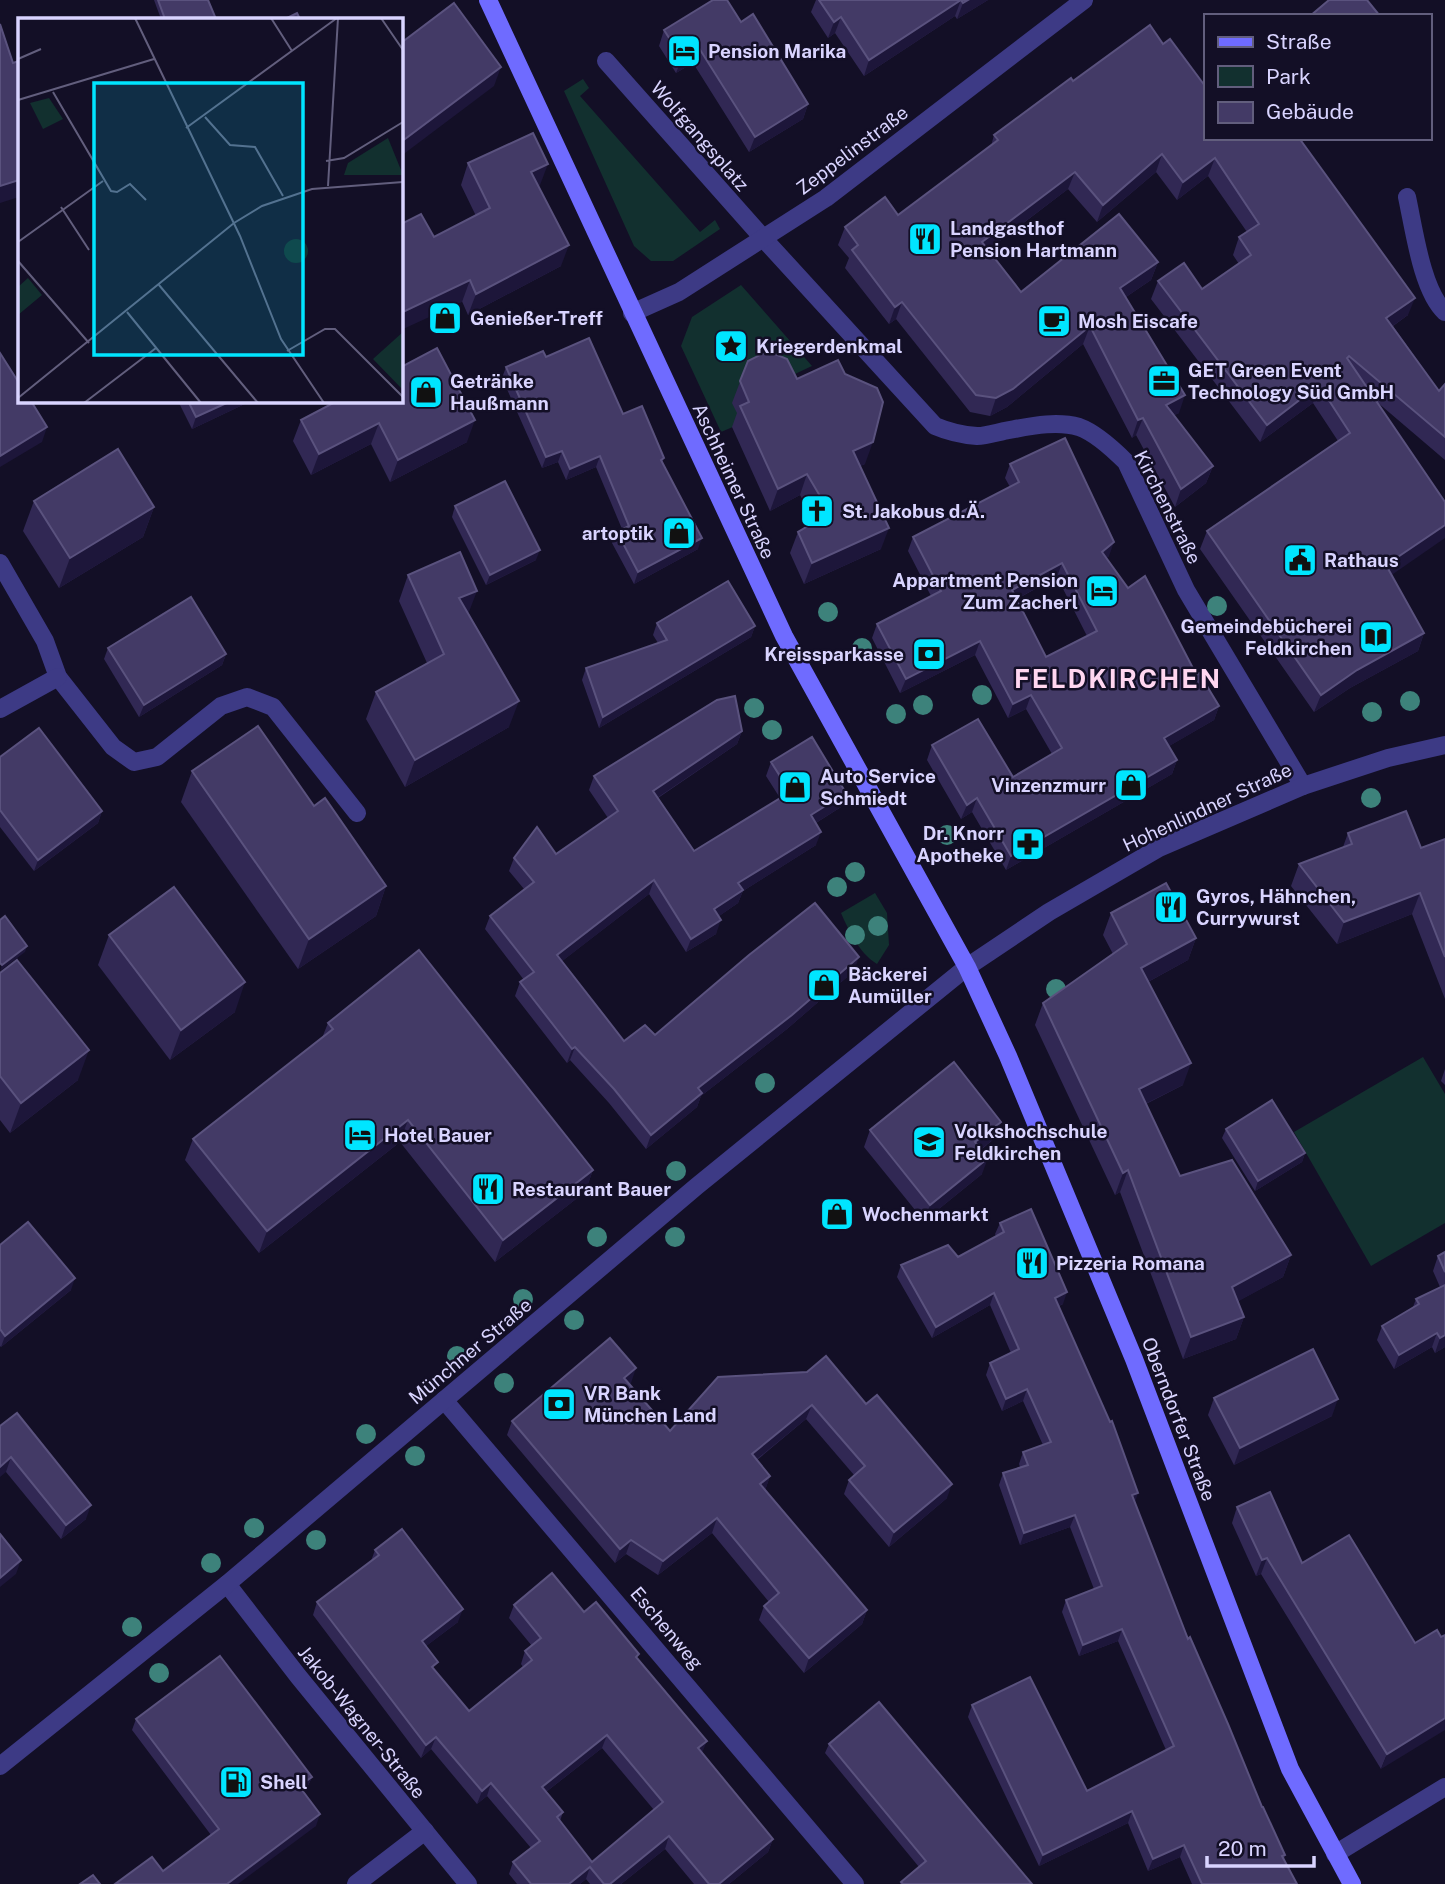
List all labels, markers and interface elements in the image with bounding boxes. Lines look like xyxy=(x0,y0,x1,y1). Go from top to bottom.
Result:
legend xyxy=(1204,14,1431,140)
inset map xyxy=(18,18,402,402)
text: Straße xyxy=(1266,29,1332,54)
hotel icon: Pension Marika xyxy=(665,32,703,70)
place label: Pension Marika xyxy=(708,40,846,62)
text: Park xyxy=(1266,64,1311,89)
street label: Wolfgangsplatz xyxy=(646,77,754,195)
text: Gebäude xyxy=(1266,99,1354,124)
street label: Zeppelinstraße xyxy=(792,101,912,199)
place label: Landgasthof Pension Hartmann xyxy=(950,217,1117,261)
restaurant icon: Landgasthof Pension Hartmann xyxy=(906,220,944,258)
shop icon: Genießer-Treff xyxy=(426,299,464,337)
cafe icon: Mosh Eiscafe xyxy=(1035,302,1073,340)
place label: Genießer-Treff xyxy=(470,307,603,329)
place label: Mosh Eiscafe xyxy=(1078,310,1198,332)
place icon: Kriegerdenkmal xyxy=(712,327,750,365)
place label: Kriegerdenkmal xyxy=(756,335,903,357)
place label: GET Green Event Technology Süd GmbH xyxy=(1188,359,1394,403)
office icon: GET Green Event Technology Süd GmbH xyxy=(1145,362,1183,400)
place label: Getränke Haußmann xyxy=(450,370,549,414)
shop icon: Getränke Haußmann xyxy=(407,373,445,411)
street label: Aschheimer Straße xyxy=(688,400,780,562)
street label: Kirchenstraße xyxy=(1130,447,1206,567)
church icon: St. Jakobus d.Ä. xyxy=(798,492,836,530)
place label: St. Jakobus d.Ä. xyxy=(842,500,985,522)
shop icon: artoptik xyxy=(660,514,698,552)
place label: artoptik xyxy=(582,522,654,544)
public building icon: Rathaus xyxy=(1281,541,1319,579)
place label: Rathaus xyxy=(1324,549,1399,571)
place label: Appartment Pension Zum Zacherl xyxy=(892,569,1078,613)
hotel icon: Appartment Pension Zum Zacherl xyxy=(1083,572,1121,610)
place label: Gemeindebücherei Feldkirchen xyxy=(1181,615,1352,659)
library icon: Gemeindebücherei Feldkirchen xyxy=(1357,618,1395,656)
bank icon: Kreissparkasse xyxy=(910,635,948,673)
place label: Kreissparkasse xyxy=(764,643,904,665)
district label: FELDKIRCHEN xyxy=(1014,663,1222,694)
street label: Hohenlindner Straße xyxy=(1119,758,1295,856)
place label: Auto Service Schmiedt xyxy=(820,765,936,809)
shop icon: Vinzenzmurr xyxy=(1112,766,1150,804)
shop icon: Auto Service Schmiedt xyxy=(776,768,814,806)
place label: Vinzenzmurr xyxy=(991,774,1106,796)
place label: Dr. Knorr Apotheke xyxy=(916,822,1004,866)
pharmacy icon: Dr. Knorr Apotheke xyxy=(1009,825,1047,863)
place label: Gyros, Hähnchen, Currywurst xyxy=(1196,885,1356,929)
restaurant icon: Gyros, Hähnchen, Currywurst xyxy=(1152,888,1190,926)
place label: Bäckerei Aumüller xyxy=(848,963,932,1007)
shop icon: Bäckerei Aumüller xyxy=(805,966,843,1004)
hotel icon: Hotel Bauer xyxy=(341,1116,379,1154)
place label: Volkshochschule Feldkirchen xyxy=(954,1120,1107,1164)
school or university icon: Volkshochschule Feldkirchen xyxy=(910,1123,948,1161)
place label: Hotel Bauer xyxy=(384,1124,492,1146)
restaurant icon: Restaurant Bauer xyxy=(469,1170,507,1208)
place label: Restaurant Bauer xyxy=(512,1178,671,1200)
shop icon: Wochenmarkt xyxy=(818,1195,856,1233)
place label: Wochenmarkt xyxy=(862,1203,989,1225)
restaurant icon: Pizzeria Romana xyxy=(1013,1244,1051,1282)
place label: Pizzeria Romana xyxy=(1056,1252,1205,1274)
street label: Münchner Straße xyxy=(404,1293,536,1409)
street label: Oberndorfer Straße xyxy=(1138,1334,1220,1504)
place label: VR Bank München Land xyxy=(584,1382,717,1426)
bank icon: VR Bank München Land xyxy=(540,1385,578,1423)
street label: Eschenweg xyxy=(626,1582,708,1674)
street label: Jakob-Wagner-Straße xyxy=(294,1641,430,1803)
fuel station icon: Shell xyxy=(217,1763,255,1801)
place label: Shell xyxy=(260,1771,308,1793)
scale bar xyxy=(1207,1825,1314,1869)
text: 20 m xyxy=(1218,1836,1267,1861)

